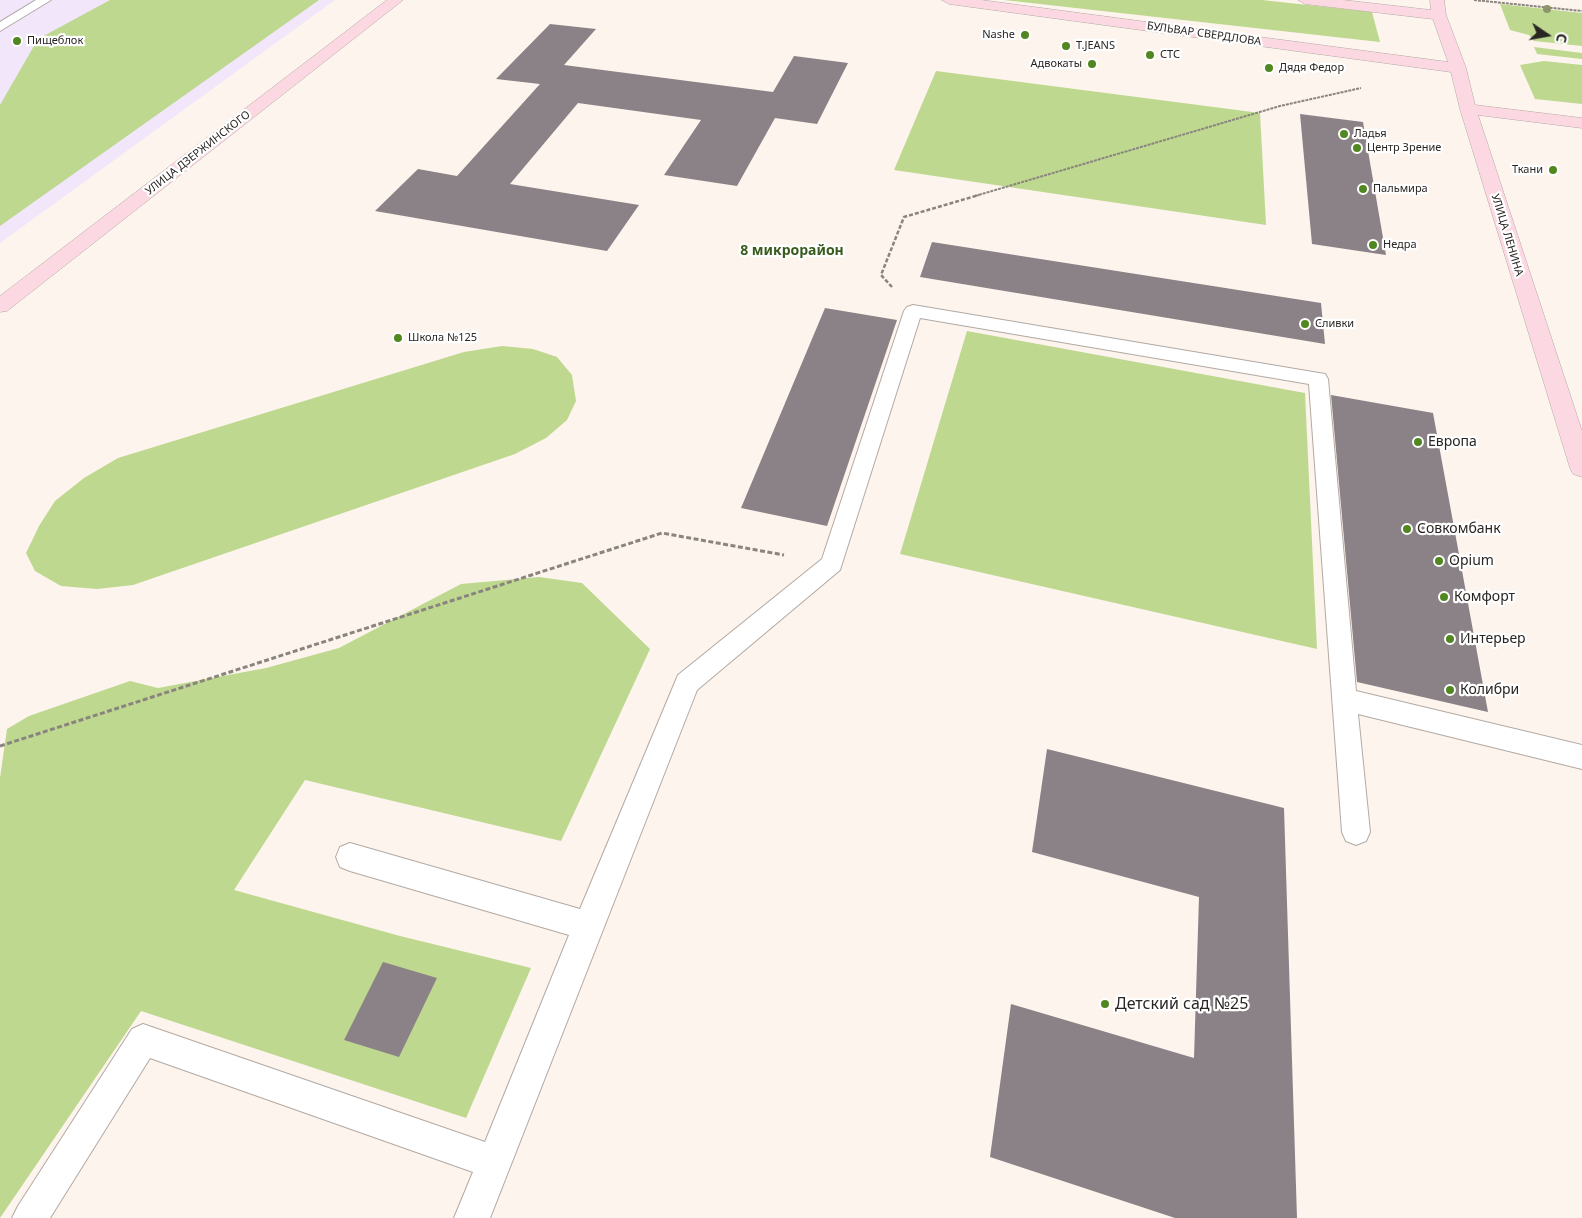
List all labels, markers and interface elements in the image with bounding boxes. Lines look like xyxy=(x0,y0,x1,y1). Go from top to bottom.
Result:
north arrow xyxy=(1522,10,1572,60)
street label: БУЛЬВАР СВЕРДЛОВА xyxy=(1146,19,1262,49)
place label: Nashe xyxy=(982,28,1015,42)
marker: Nashe xyxy=(1019,29,1031,41)
text: С xyxy=(1552,32,1572,45)
place label: Пищеблок xyxy=(27,34,83,48)
marker: Пищеблок xyxy=(11,35,23,47)
place label: T.JEANS xyxy=(1076,39,1115,53)
marker: T.JEANS xyxy=(1060,40,1072,52)
place label: СТС xyxy=(1160,48,1180,62)
marker: СТС xyxy=(1144,49,1156,61)
place label: Адвокаты xyxy=(1030,57,1082,71)
marker: Адвокаты xyxy=(1086,58,1098,70)
place label: Дядя Федор xyxy=(1279,61,1344,75)
marker: Дядя Федор xyxy=(1263,62,1275,74)
street label: УЛИЦА ДЗЕРЖИНСКОГО xyxy=(143,108,253,198)
place label: Ладья xyxy=(1354,127,1387,141)
marker: Ладья xyxy=(1338,128,1350,140)
place label: Центр Зрение xyxy=(1367,141,1441,155)
marker: Центр Зрение xyxy=(1351,142,1363,154)
place label: Ткани xyxy=(1512,163,1543,177)
marker: Ткани xyxy=(1547,164,1559,176)
place label: Пальмира xyxy=(1373,182,1428,196)
marker: Пальмира xyxy=(1357,183,1369,195)
street label: УЛИЦА ЛЕНИНА xyxy=(1488,192,1526,278)
place label: Недра xyxy=(1383,238,1417,252)
marker: Недра xyxy=(1367,239,1379,251)
district label: 8 микрорайон xyxy=(740,243,844,259)
place label: Сливки xyxy=(1315,317,1354,331)
marker: Сливки xyxy=(1299,318,1311,330)
place label: Школа №125 xyxy=(408,331,477,345)
marker: Школа №125 xyxy=(392,332,404,344)
place label: Европа xyxy=(1428,434,1477,450)
marker: Европа xyxy=(1412,436,1424,448)
place label: Совкомбанк xyxy=(1417,521,1501,537)
marker: Совкомбанк xyxy=(1401,523,1413,535)
place label: Opium xyxy=(1449,553,1494,569)
marker: Opium xyxy=(1433,555,1445,567)
place label: Комфорт xyxy=(1454,589,1515,605)
marker: Комфорт xyxy=(1438,591,1450,603)
place label: Интерьер xyxy=(1460,631,1526,647)
marker: Интерьер xyxy=(1444,633,1456,645)
place label: Колибри xyxy=(1460,682,1519,698)
marker: Колибри xyxy=(1444,684,1456,696)
place label: Детский сад №25 xyxy=(1115,994,1248,1014)
marker: Детский сад №25 xyxy=(1099,998,1111,1010)

